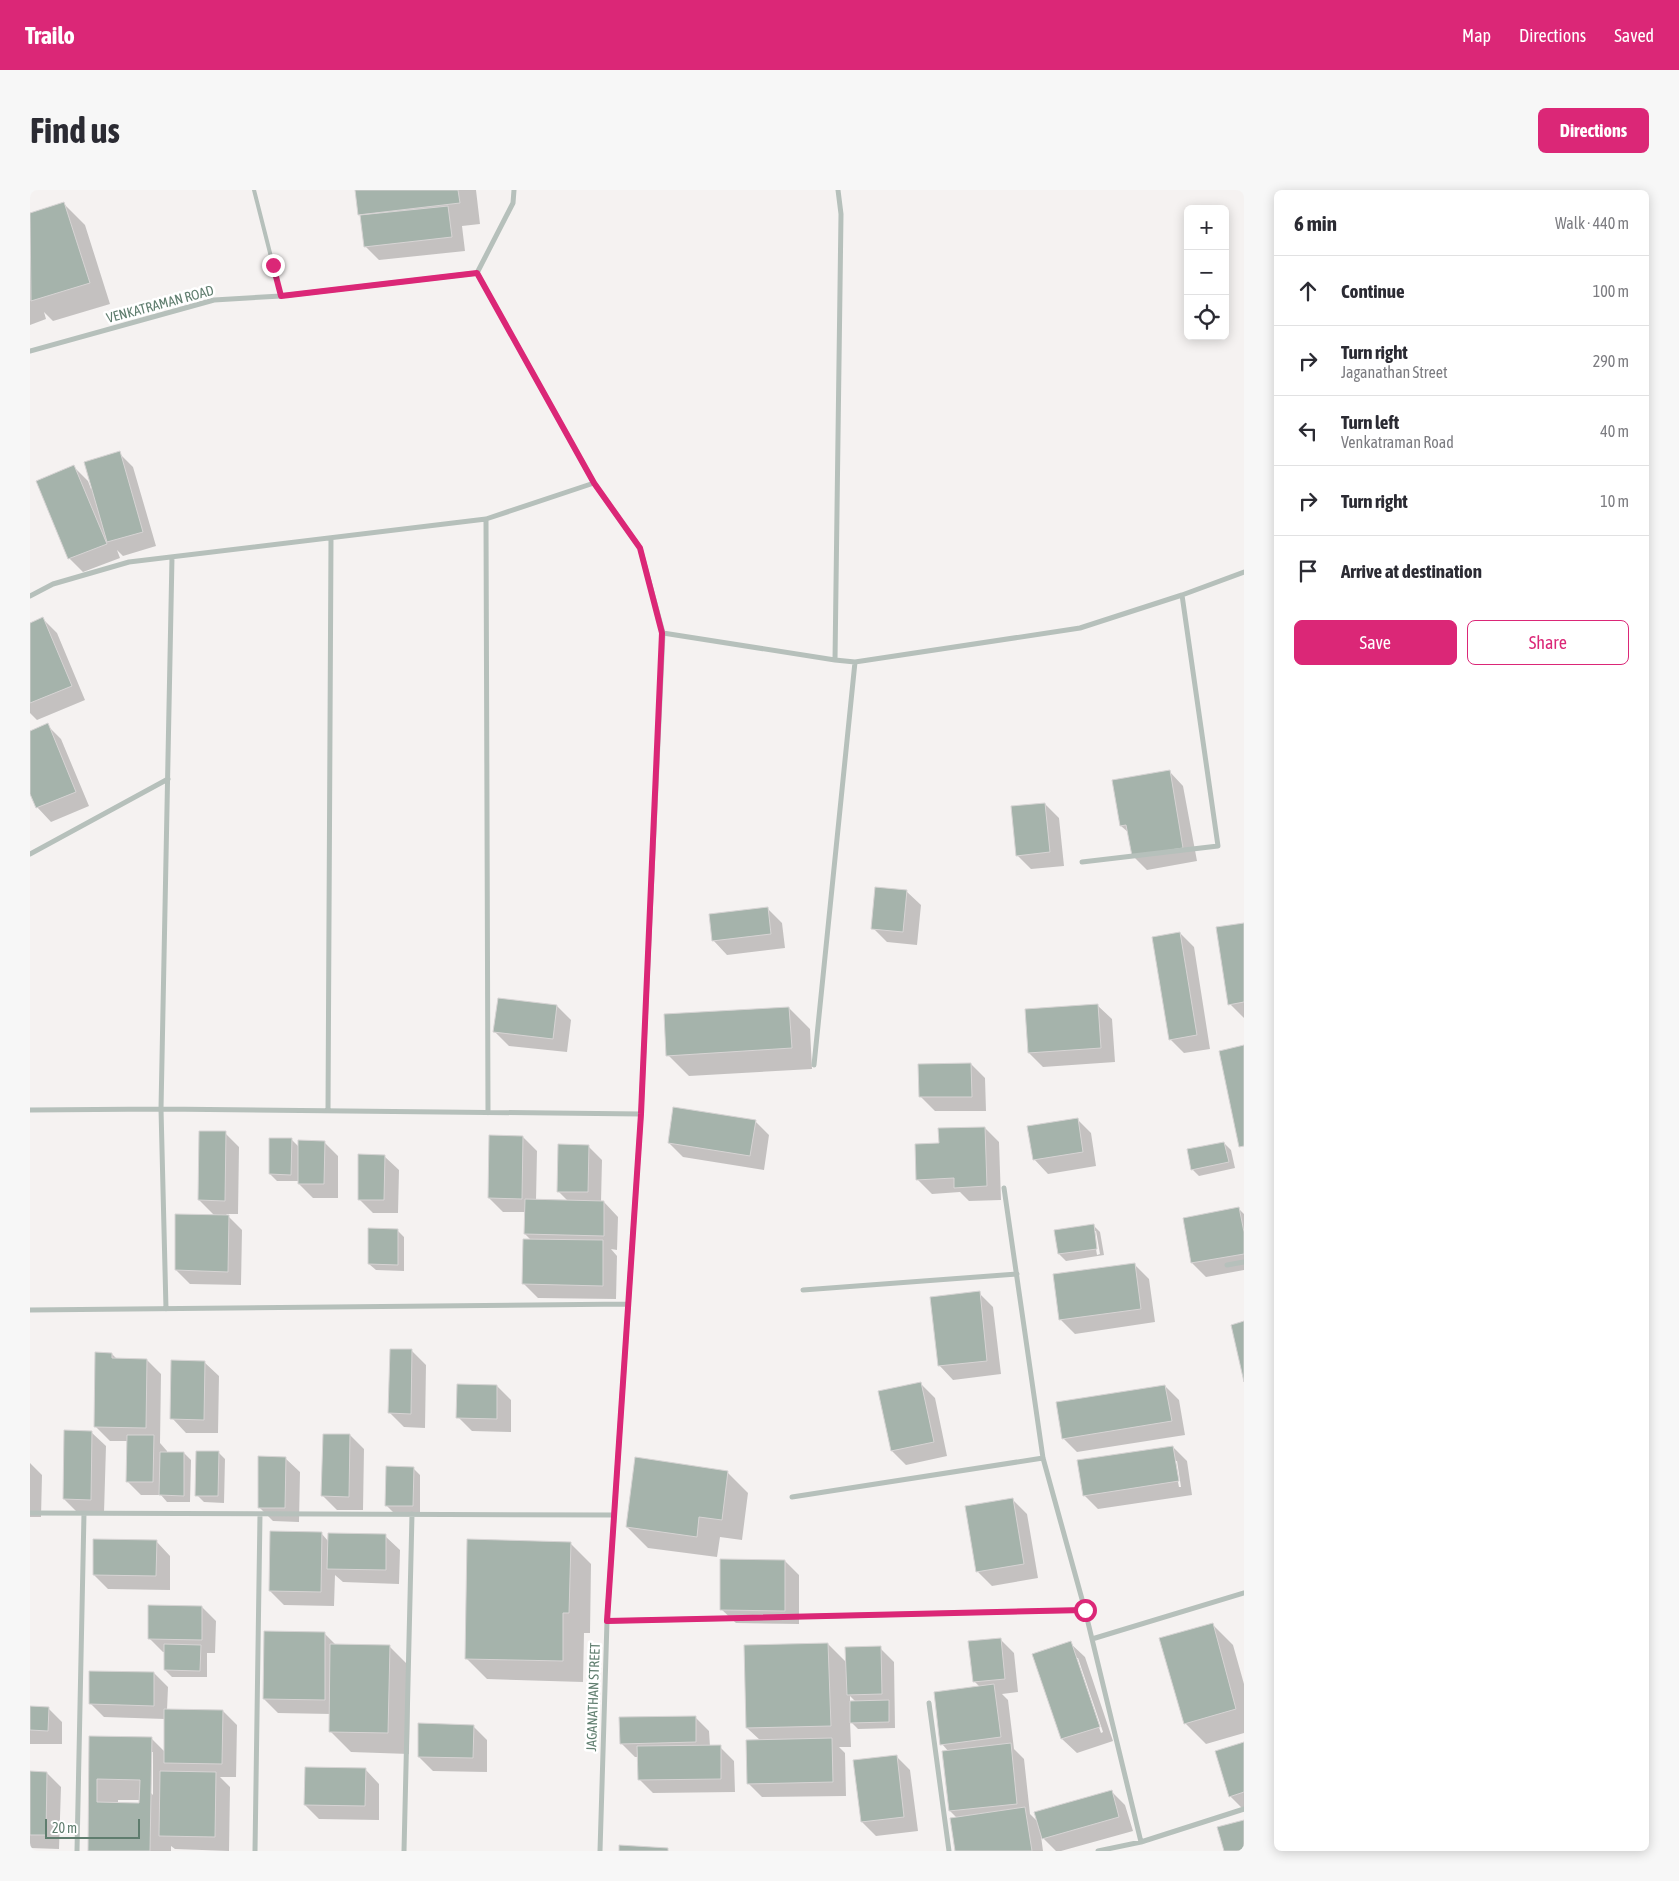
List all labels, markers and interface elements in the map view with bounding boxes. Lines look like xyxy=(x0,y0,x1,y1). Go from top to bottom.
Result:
text: Trailo xyxy=(25,22,75,49)
text: Map xyxy=(1462,25,1491,46)
text: Directions xyxy=(1519,25,1586,46)
text: Saved xyxy=(1614,25,1654,46)
button: Directions xyxy=(1538,108,1649,153)
text: Find us xyxy=(30,110,120,150)
map controls xyxy=(1184,205,1229,340)
button: + xyxy=(1184,205,1229,250)
text: 6 min xyxy=(1294,211,1337,235)
text: Walk · 440 m xyxy=(1555,214,1629,232)
button: − xyxy=(1184,250,1229,295)
route end xyxy=(262,254,285,277)
icon: ahead xyxy=(1294,277,1322,305)
text: Continue xyxy=(1341,280,1405,302)
street label: VENKATRAMAN ROAD xyxy=(105,282,216,326)
text: 100 m xyxy=(1593,282,1629,300)
button: locate xyxy=(1184,295,1229,340)
text: Turn right xyxy=(1341,341,1408,363)
icon: right xyxy=(1294,347,1322,375)
text: 290 m xyxy=(1593,352,1629,370)
text: Jaganathan Street xyxy=(1341,363,1448,381)
text: Turn left xyxy=(1341,411,1399,433)
icon: left xyxy=(1294,417,1322,445)
text: 40 m xyxy=(1600,422,1629,440)
text: Venkatraman Road xyxy=(1341,433,1454,451)
icon: right xyxy=(1294,487,1322,515)
text: Turn right xyxy=(1341,490,1408,512)
text: 10 m xyxy=(1600,492,1629,510)
icon: arrive xyxy=(1294,557,1322,585)
text: Arrive at destination xyxy=(1341,560,1482,582)
button: Save xyxy=(1294,620,1457,665)
button: Share xyxy=(1467,620,1629,665)
route start xyxy=(1074,1599,1097,1622)
street label: JAGANATHAN STREET xyxy=(583,1642,603,1752)
scale bar xyxy=(45,1816,140,1839)
text: 20 m xyxy=(52,1820,77,1836)

